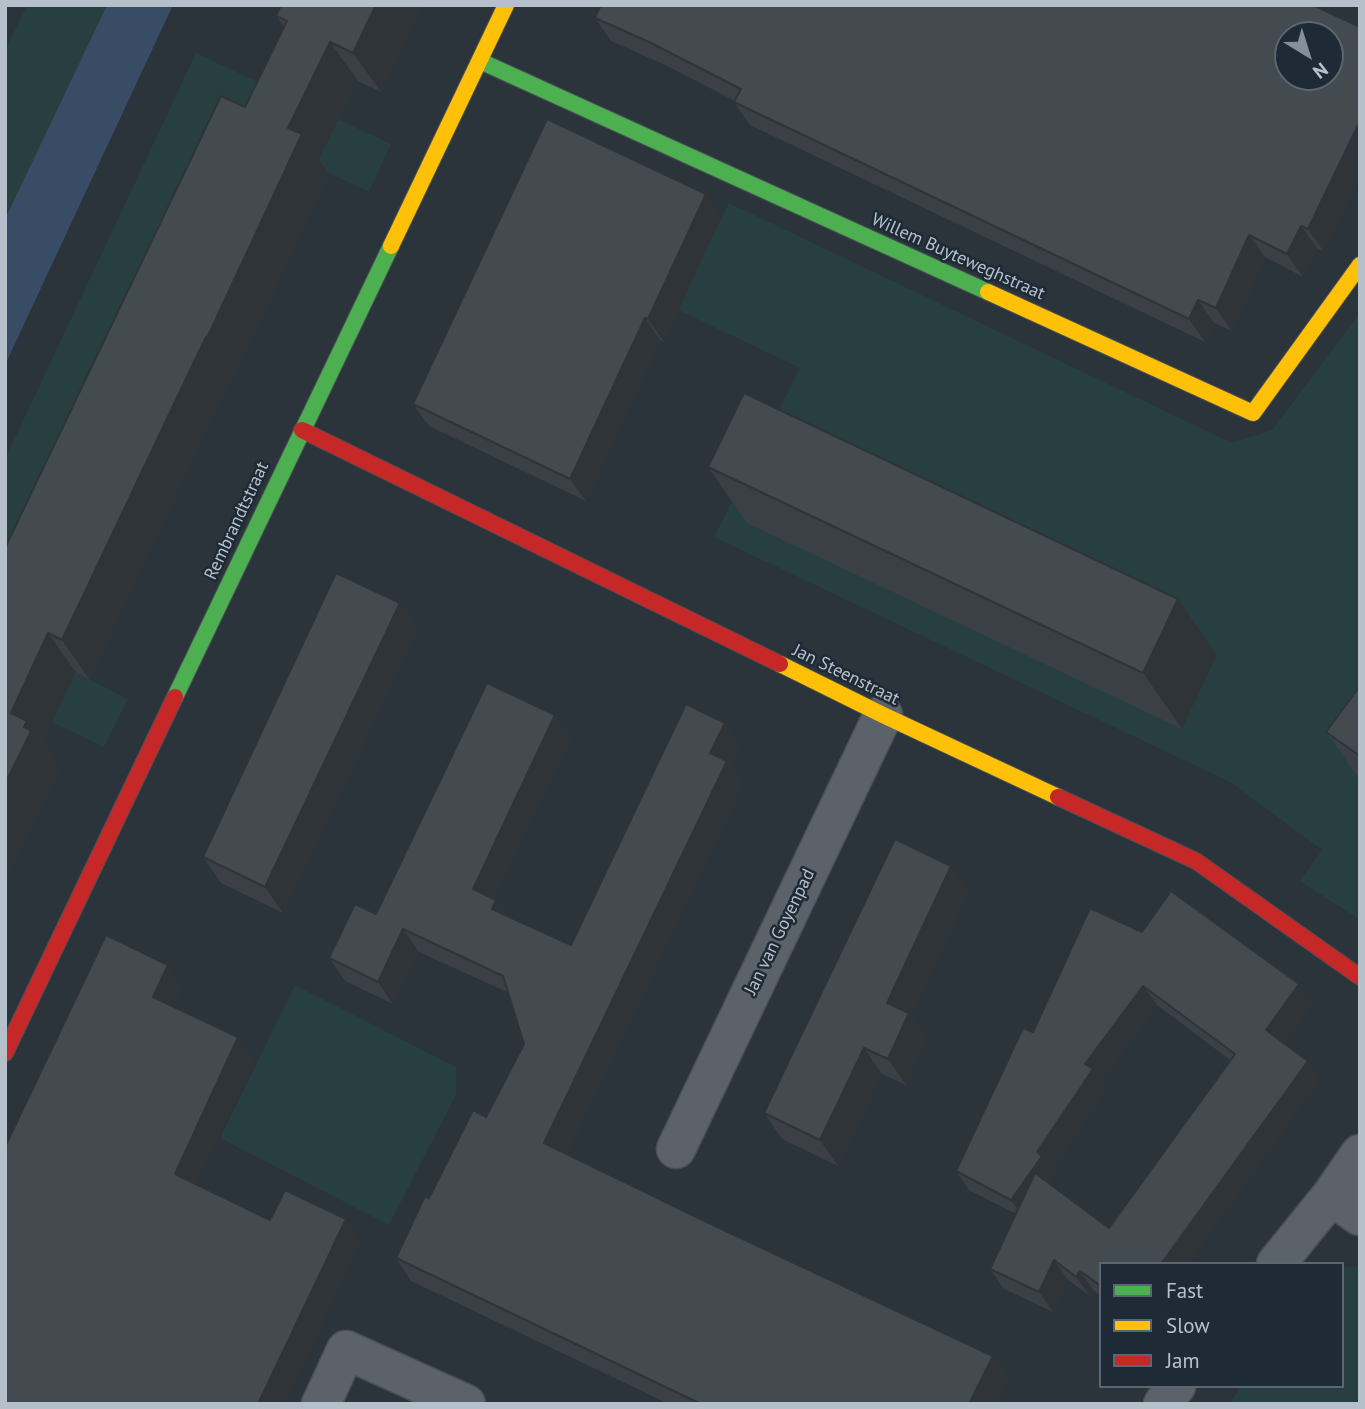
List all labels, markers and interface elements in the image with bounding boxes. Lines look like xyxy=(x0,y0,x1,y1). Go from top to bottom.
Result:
north arrow xyxy=(1274,21,1344,91)
text: N xyxy=(1308,58,1333,84)
street label: Willem Buyteweghstraat xyxy=(868,209,1048,305)
street label: Rembrandtstraat xyxy=(200,459,274,583)
street label: Jan Steenstraat xyxy=(789,640,903,710)
street label: Jan van Goyenpad xyxy=(740,866,820,998)
legend xyxy=(1099,1262,1344,1388)
text: Fast xyxy=(1166,1277,1203,1304)
text: Slow xyxy=(1166,1312,1210,1339)
text: Jam xyxy=(1166,1347,1200,1374)

